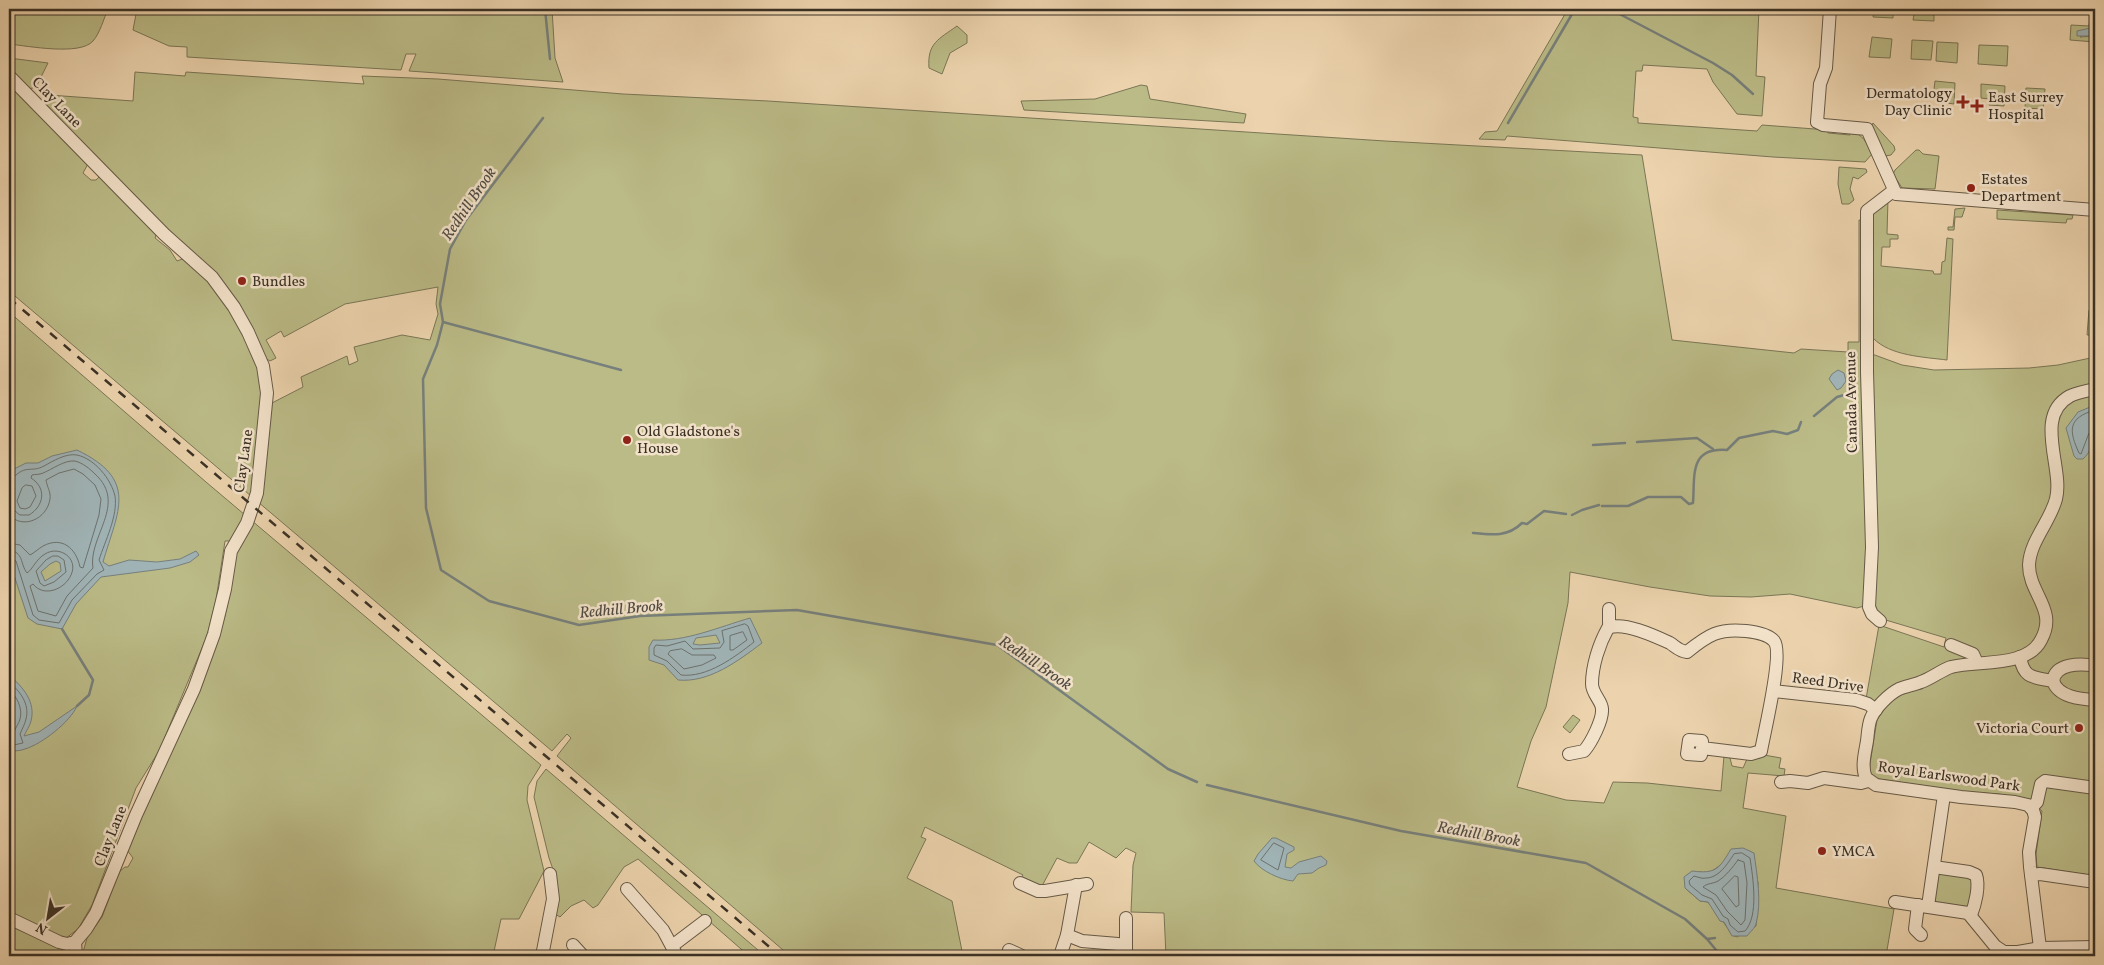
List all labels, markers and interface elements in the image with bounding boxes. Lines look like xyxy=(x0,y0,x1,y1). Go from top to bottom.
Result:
street label: Clay Lane xyxy=(26,73,86,133)
place label: Dermatology Day Clinic xyxy=(1866,84,1952,122)
place label: East Surrey Hospital xyxy=(1988,88,2064,126)
marker: Dermatology Day Clinic xyxy=(1956,95,1970,109)
marker: East Surrey Hospital xyxy=(1970,99,1984,113)
water label: Redhill Brook xyxy=(437,163,503,245)
place label: Estates Department xyxy=(1981,170,2061,208)
marker: Estates Department xyxy=(1965,182,1977,194)
place label: Bundles xyxy=(252,272,305,293)
marker: Bundles xyxy=(236,275,248,287)
street label: Canada Avenue xyxy=(1841,351,1864,453)
place label: Old Gladstone's House xyxy=(637,422,740,460)
street label: Clay Lane xyxy=(230,428,259,494)
marker: Old Gladstone's House xyxy=(621,434,633,446)
water label: Redhill Brook xyxy=(578,595,665,625)
water label: Redhill Brook xyxy=(994,631,1076,697)
street label: Reed Drive xyxy=(1791,668,1865,699)
place label: Victoria Court xyxy=(1976,719,2069,740)
marker: Victoria Court xyxy=(2073,722,2085,734)
street label: Royal Earlswood Park xyxy=(1876,757,2021,798)
street label: Clay Lane xyxy=(90,803,133,870)
water label: Redhill Brook xyxy=(1435,817,1523,853)
place label: YMCA xyxy=(1832,842,1875,863)
marker: YMCA xyxy=(1816,845,1828,857)
north arrow xyxy=(22,892,72,942)
text: N xyxy=(33,917,51,939)

